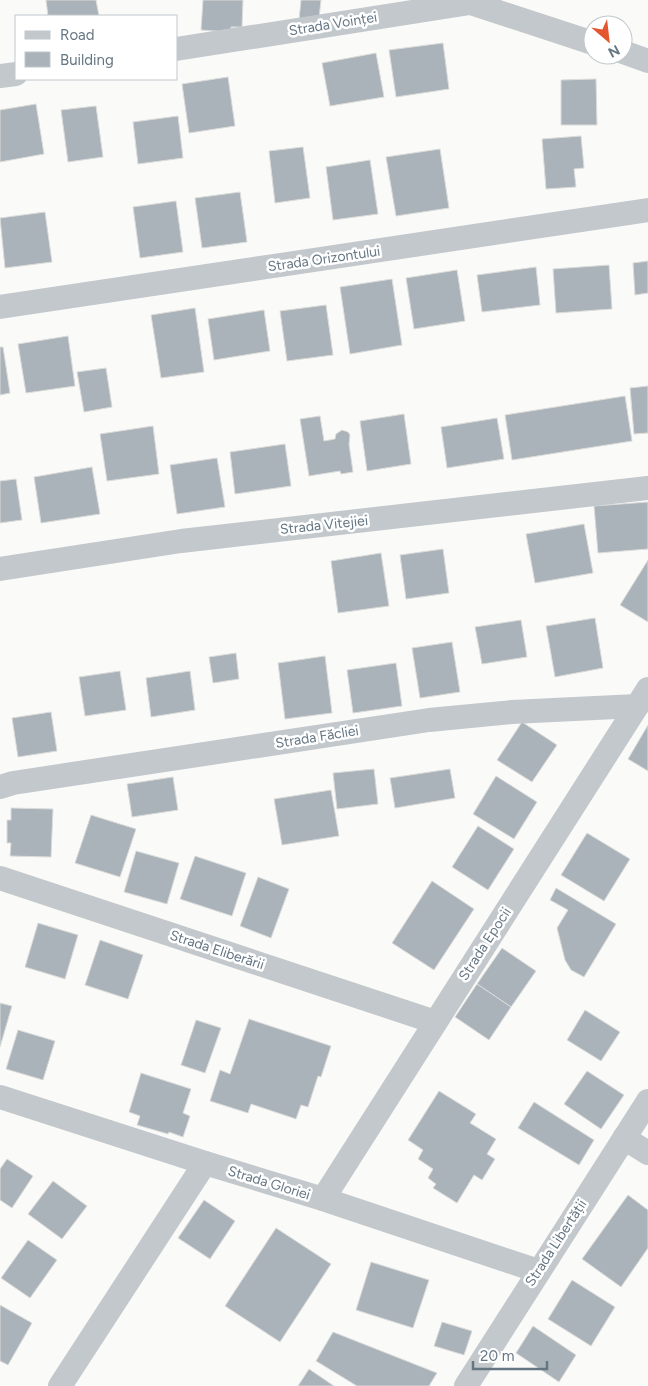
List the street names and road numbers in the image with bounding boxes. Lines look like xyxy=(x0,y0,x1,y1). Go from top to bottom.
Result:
street label: Strada Voinței xyxy=(288,9,378,39)
street label: Strada Orizontului xyxy=(267,243,381,275)
street label: Strada Vitejiei xyxy=(279,512,369,538)
street label: Strada Făcliei xyxy=(274,722,360,752)
street label: Strada Epocii xyxy=(455,904,515,984)
street label: Strada Eliberării xyxy=(168,927,266,973)
street label: Strada Gloriei xyxy=(226,1162,312,1204)
street label: Strada Libertății xyxy=(522,1197,590,1289)

